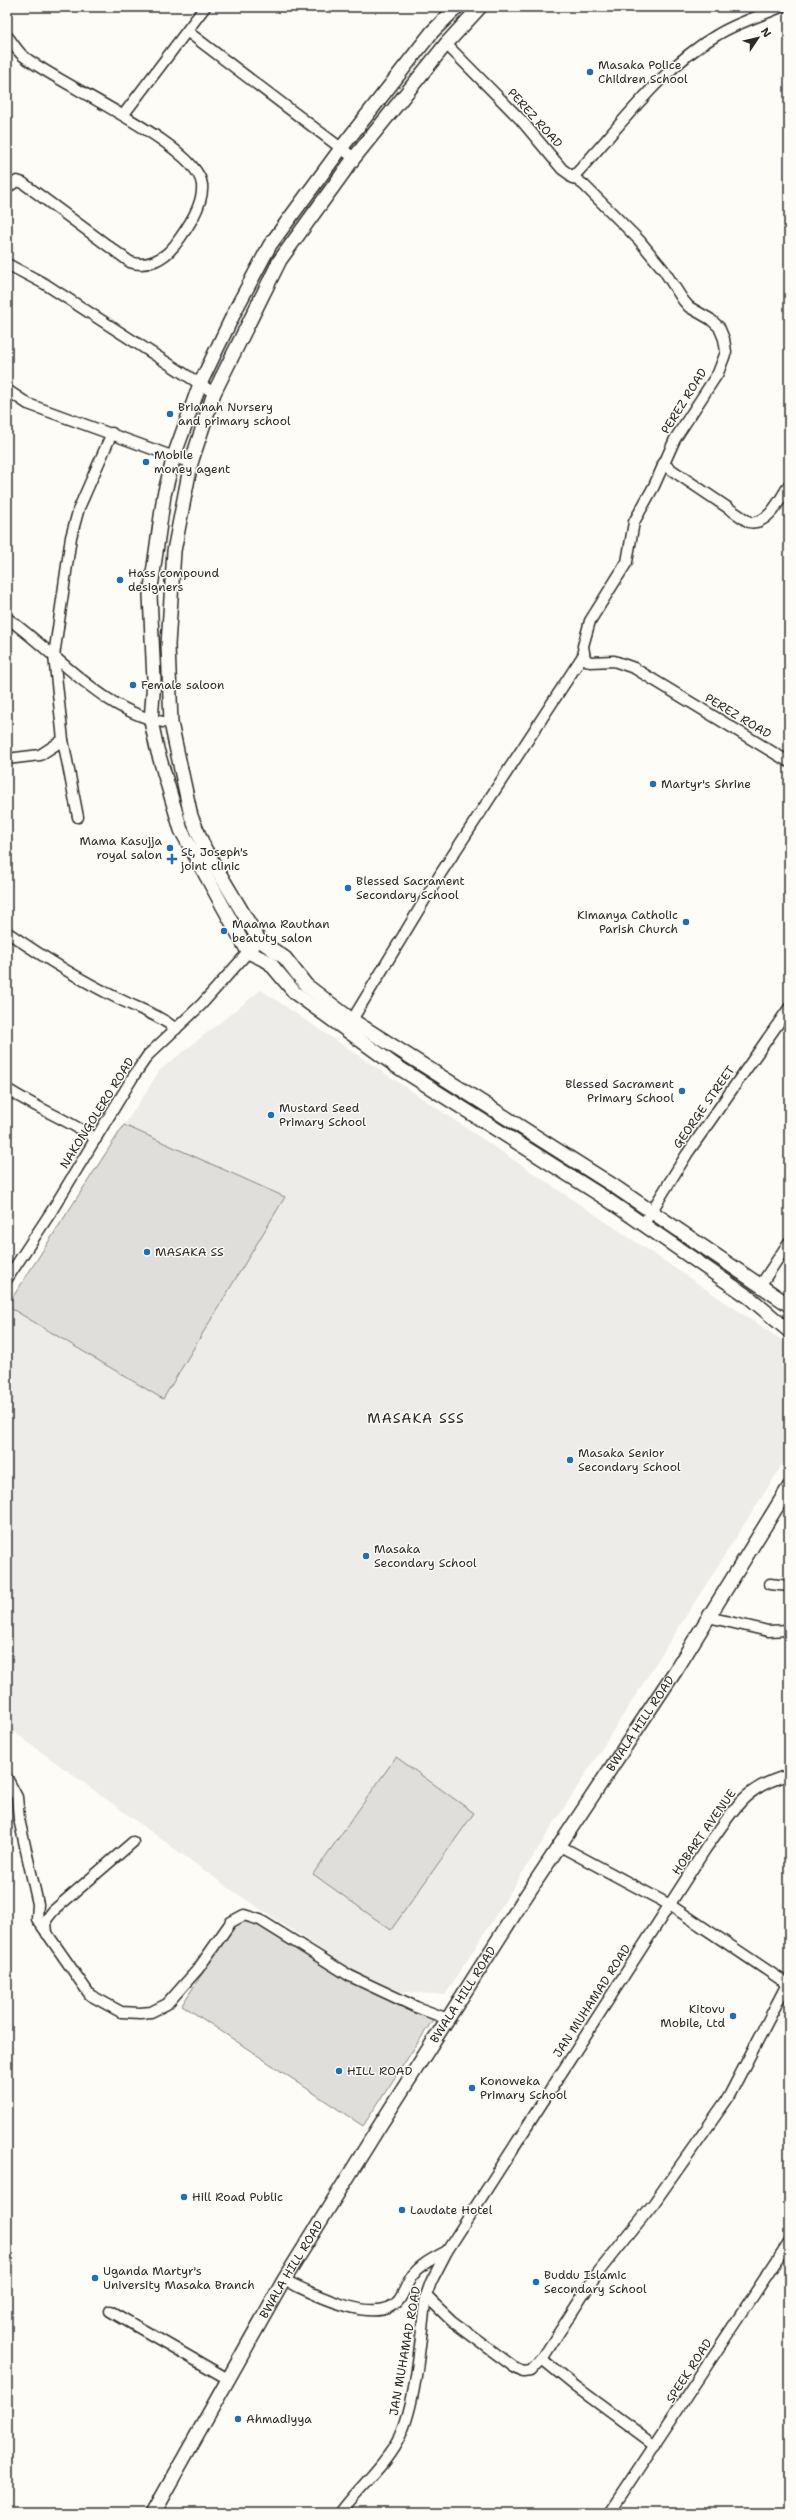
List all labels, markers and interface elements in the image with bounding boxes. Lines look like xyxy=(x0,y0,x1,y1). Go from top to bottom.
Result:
north arrow xyxy=(738,18,778,58)
text: N xyxy=(757,25,775,41)
place label: Masaka Police Children School xyxy=(598,57,688,87)
marker: Masaka Police Children School xyxy=(585,67,595,77)
street label: PEREZ ROAD xyxy=(504,85,566,151)
street label: PEREZ ROAD xyxy=(657,365,711,437)
place label: Brianah Nursery and primary school xyxy=(178,399,291,429)
marker: Brianah Nursery and primary school xyxy=(165,409,175,419)
place label: Mobile money agent xyxy=(154,447,230,477)
marker: Mobile money agent xyxy=(141,457,151,467)
place label: Hass compound designers xyxy=(128,565,219,595)
marker: Hass compound designers xyxy=(115,575,125,585)
place label: Female saloon xyxy=(141,677,224,693)
marker: Female saloon xyxy=(128,680,138,690)
street label: PEREZ ROAD xyxy=(702,690,774,742)
place label: Martyr's Shrine xyxy=(661,776,751,792)
marker: Martyr's Shrine xyxy=(648,779,658,789)
place label: Mama Kasujja royal salon xyxy=(80,833,163,863)
marker: Mama Kasujja royal salon xyxy=(165,843,175,853)
place label: St, Joseph's joint clinic xyxy=(180,844,248,874)
marker: St, Joseph's joint clinic xyxy=(166,853,178,865)
place label: Blessed Sacrament Secondary School xyxy=(356,873,465,903)
marker: Blessed Sacrament Secondary School xyxy=(343,883,353,893)
place label: Kimanya Catholic Parish Church xyxy=(577,907,678,937)
place label: Maama Rauthan beatuty salon xyxy=(232,916,330,946)
marker: Kimanya Catholic Parish Church xyxy=(681,917,691,927)
marker: Maama Rauthan beatuty salon xyxy=(219,926,229,936)
street label: NAKONGOLERO ROAD xyxy=(56,1054,138,1172)
street label: GEORGE STREET xyxy=(669,1062,739,1152)
place label: Blessed Sacrament Primary School xyxy=(565,1076,674,1106)
marker: Blessed Sacrament Primary School xyxy=(677,1086,687,1096)
place label: Mustard Seed Primary School xyxy=(279,1100,366,1130)
marker: Mustard Seed Primary School xyxy=(266,1110,276,1120)
place label: MASAKA SS xyxy=(155,1244,224,1260)
marker: MASAKA SS xyxy=(142,1247,152,1257)
district label: MASAKA SSS xyxy=(367,1409,465,1427)
place label: Masaka Senior Secondary School xyxy=(578,1445,681,1475)
marker: Masaka Senior Secondary School xyxy=(565,1455,575,1465)
place label: Masaka Secondary School xyxy=(374,1541,477,1571)
marker: Masaka Secondary School xyxy=(361,1551,371,1561)
street label: BWALA HILL ROAD xyxy=(603,1673,678,1775)
street label: HOBART AVENUE xyxy=(668,1786,740,1878)
street label: JAN MUHAMAD ROAD xyxy=(550,1942,634,2060)
street label: BWALA HILL ROAD xyxy=(426,1943,500,2046)
place label: Kitovu Mobile, Ltd xyxy=(660,2001,725,2031)
marker: Kitovu Mobile, Ltd xyxy=(728,2011,738,2021)
place label: HILL ROAD xyxy=(347,2063,412,2079)
marker: HILL ROAD xyxy=(334,2066,344,2076)
place label: Konoweka Primary School xyxy=(480,2073,567,2103)
marker: Konoweka Primary School xyxy=(467,2083,477,2093)
place label: Hill Road Public xyxy=(192,2189,283,2205)
marker: Hill Road Public xyxy=(179,2192,189,2202)
place label: Laudate Hotel xyxy=(410,2202,493,2218)
marker: Laudate Hotel xyxy=(397,2205,407,2215)
street label: BWALA HILL ROAD xyxy=(256,2217,327,2322)
place label: Uganda Martyr's University Masaka Branch xyxy=(103,2263,255,2293)
place label: Buddu Islamic Secondary School xyxy=(544,2267,647,2297)
marker: Uganda Martyr's University Masaka Branch xyxy=(90,2273,100,2283)
marker: Buddu Islamic Secondary School xyxy=(531,2277,541,2287)
street label: JAN MUHAMAD ROAD xyxy=(386,2285,424,2417)
street label: SPEEK ROAD xyxy=(662,2336,716,2406)
place label: Ahmadiyya xyxy=(246,2411,312,2427)
marker: Ahmadiyya xyxy=(233,2414,243,2424)

